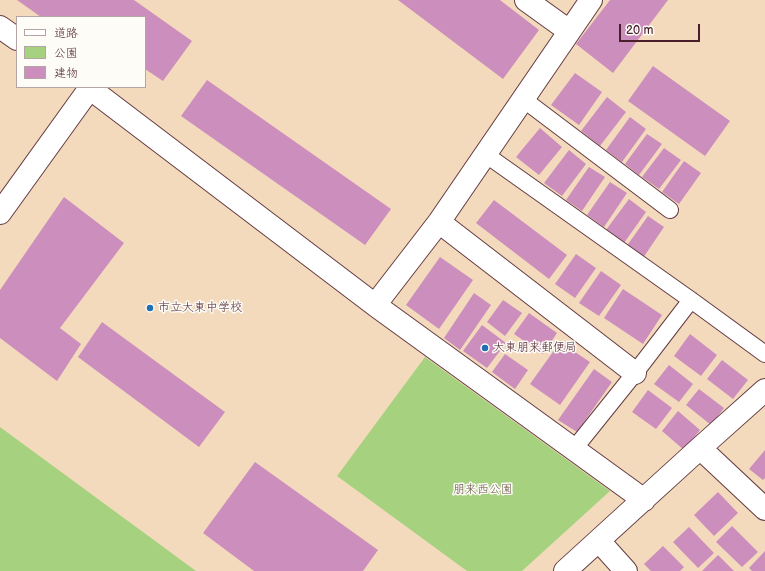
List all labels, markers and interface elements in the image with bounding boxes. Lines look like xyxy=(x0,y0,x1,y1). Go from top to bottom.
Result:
legend xyxy=(16,16,146,88)
scale bar xyxy=(621,16,702,42)
text: 20 m xyxy=(626,23,653,38)
text: 道路 xyxy=(54,26,78,41)
text: 公園 xyxy=(54,46,78,61)
text: 建物 xyxy=(54,66,78,81)
place label: 市立大東中学校 xyxy=(158,301,242,315)
marker: 市立大東中学校 xyxy=(145,303,155,313)
place label: 大東朋来郵便局 xyxy=(493,341,577,355)
marker: 大東朋来郵便局 xyxy=(480,343,490,353)
park label: 朋来西公園 xyxy=(453,483,513,497)

